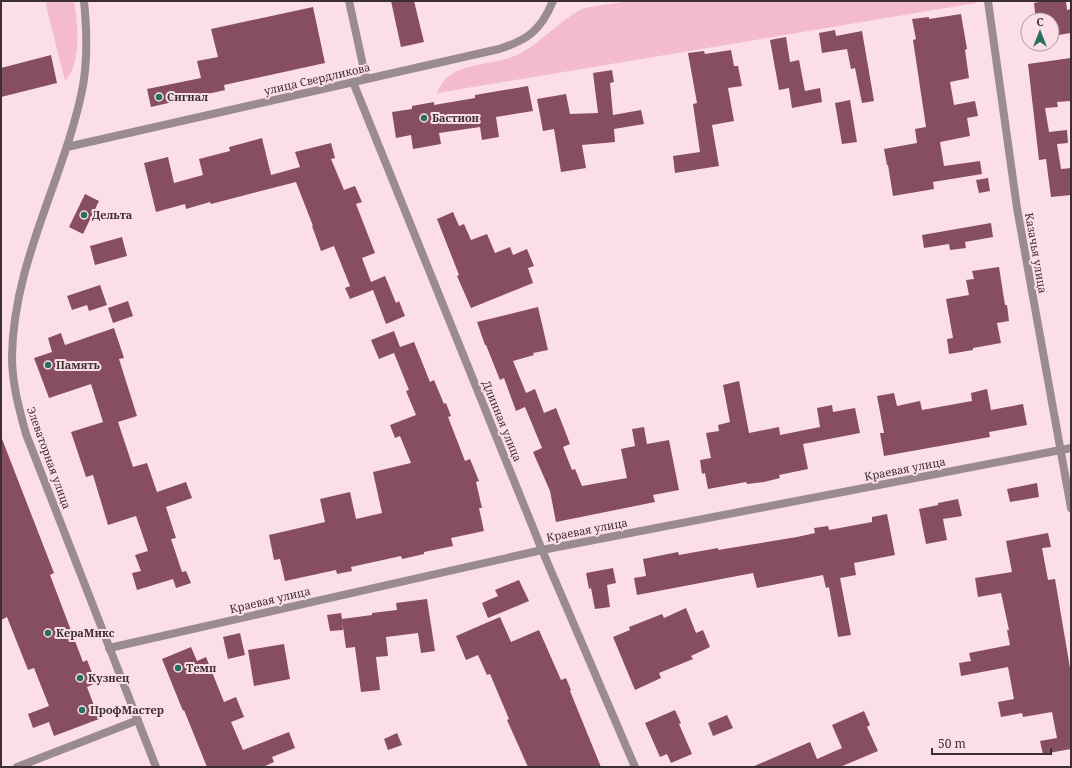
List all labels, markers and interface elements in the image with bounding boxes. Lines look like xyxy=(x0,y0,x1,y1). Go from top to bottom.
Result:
north arrow xyxy=(1020,12,1060,52)
text: С xyxy=(1036,14,1044,29)
street label: улица Свердликова xyxy=(262,59,372,98)
place label: Сигнал xyxy=(167,89,208,104)
marker: Сигнал xyxy=(154,92,164,102)
place label: Бастион xyxy=(432,110,480,125)
marker: Бастион xyxy=(419,113,429,123)
place label: Дельта xyxy=(92,207,133,222)
marker: Дельта xyxy=(79,210,89,220)
street label: Казачья улица xyxy=(1022,211,1051,294)
place label: Память xyxy=(56,357,101,372)
marker: Память xyxy=(43,360,53,370)
street label: Длинная улица xyxy=(479,378,526,464)
street label: Элеваторная улица xyxy=(24,405,75,511)
street label: Краевая улица xyxy=(863,453,947,484)
street label: Краевая улица xyxy=(545,514,629,545)
street label: Краевая улица xyxy=(228,583,312,616)
place label: КераМикс xyxy=(56,625,115,640)
marker: КераМикс xyxy=(43,628,53,638)
place label: Темп xyxy=(186,660,217,675)
marker: Темп xyxy=(173,663,183,673)
place label: Кузнец xyxy=(88,670,130,685)
marker: Кузнец xyxy=(75,673,85,683)
place label: ПрофМастер xyxy=(90,702,164,717)
marker: ПрофМастер xyxy=(77,705,87,715)
scale bar xyxy=(932,730,1051,756)
text: 50 m xyxy=(938,735,966,752)

